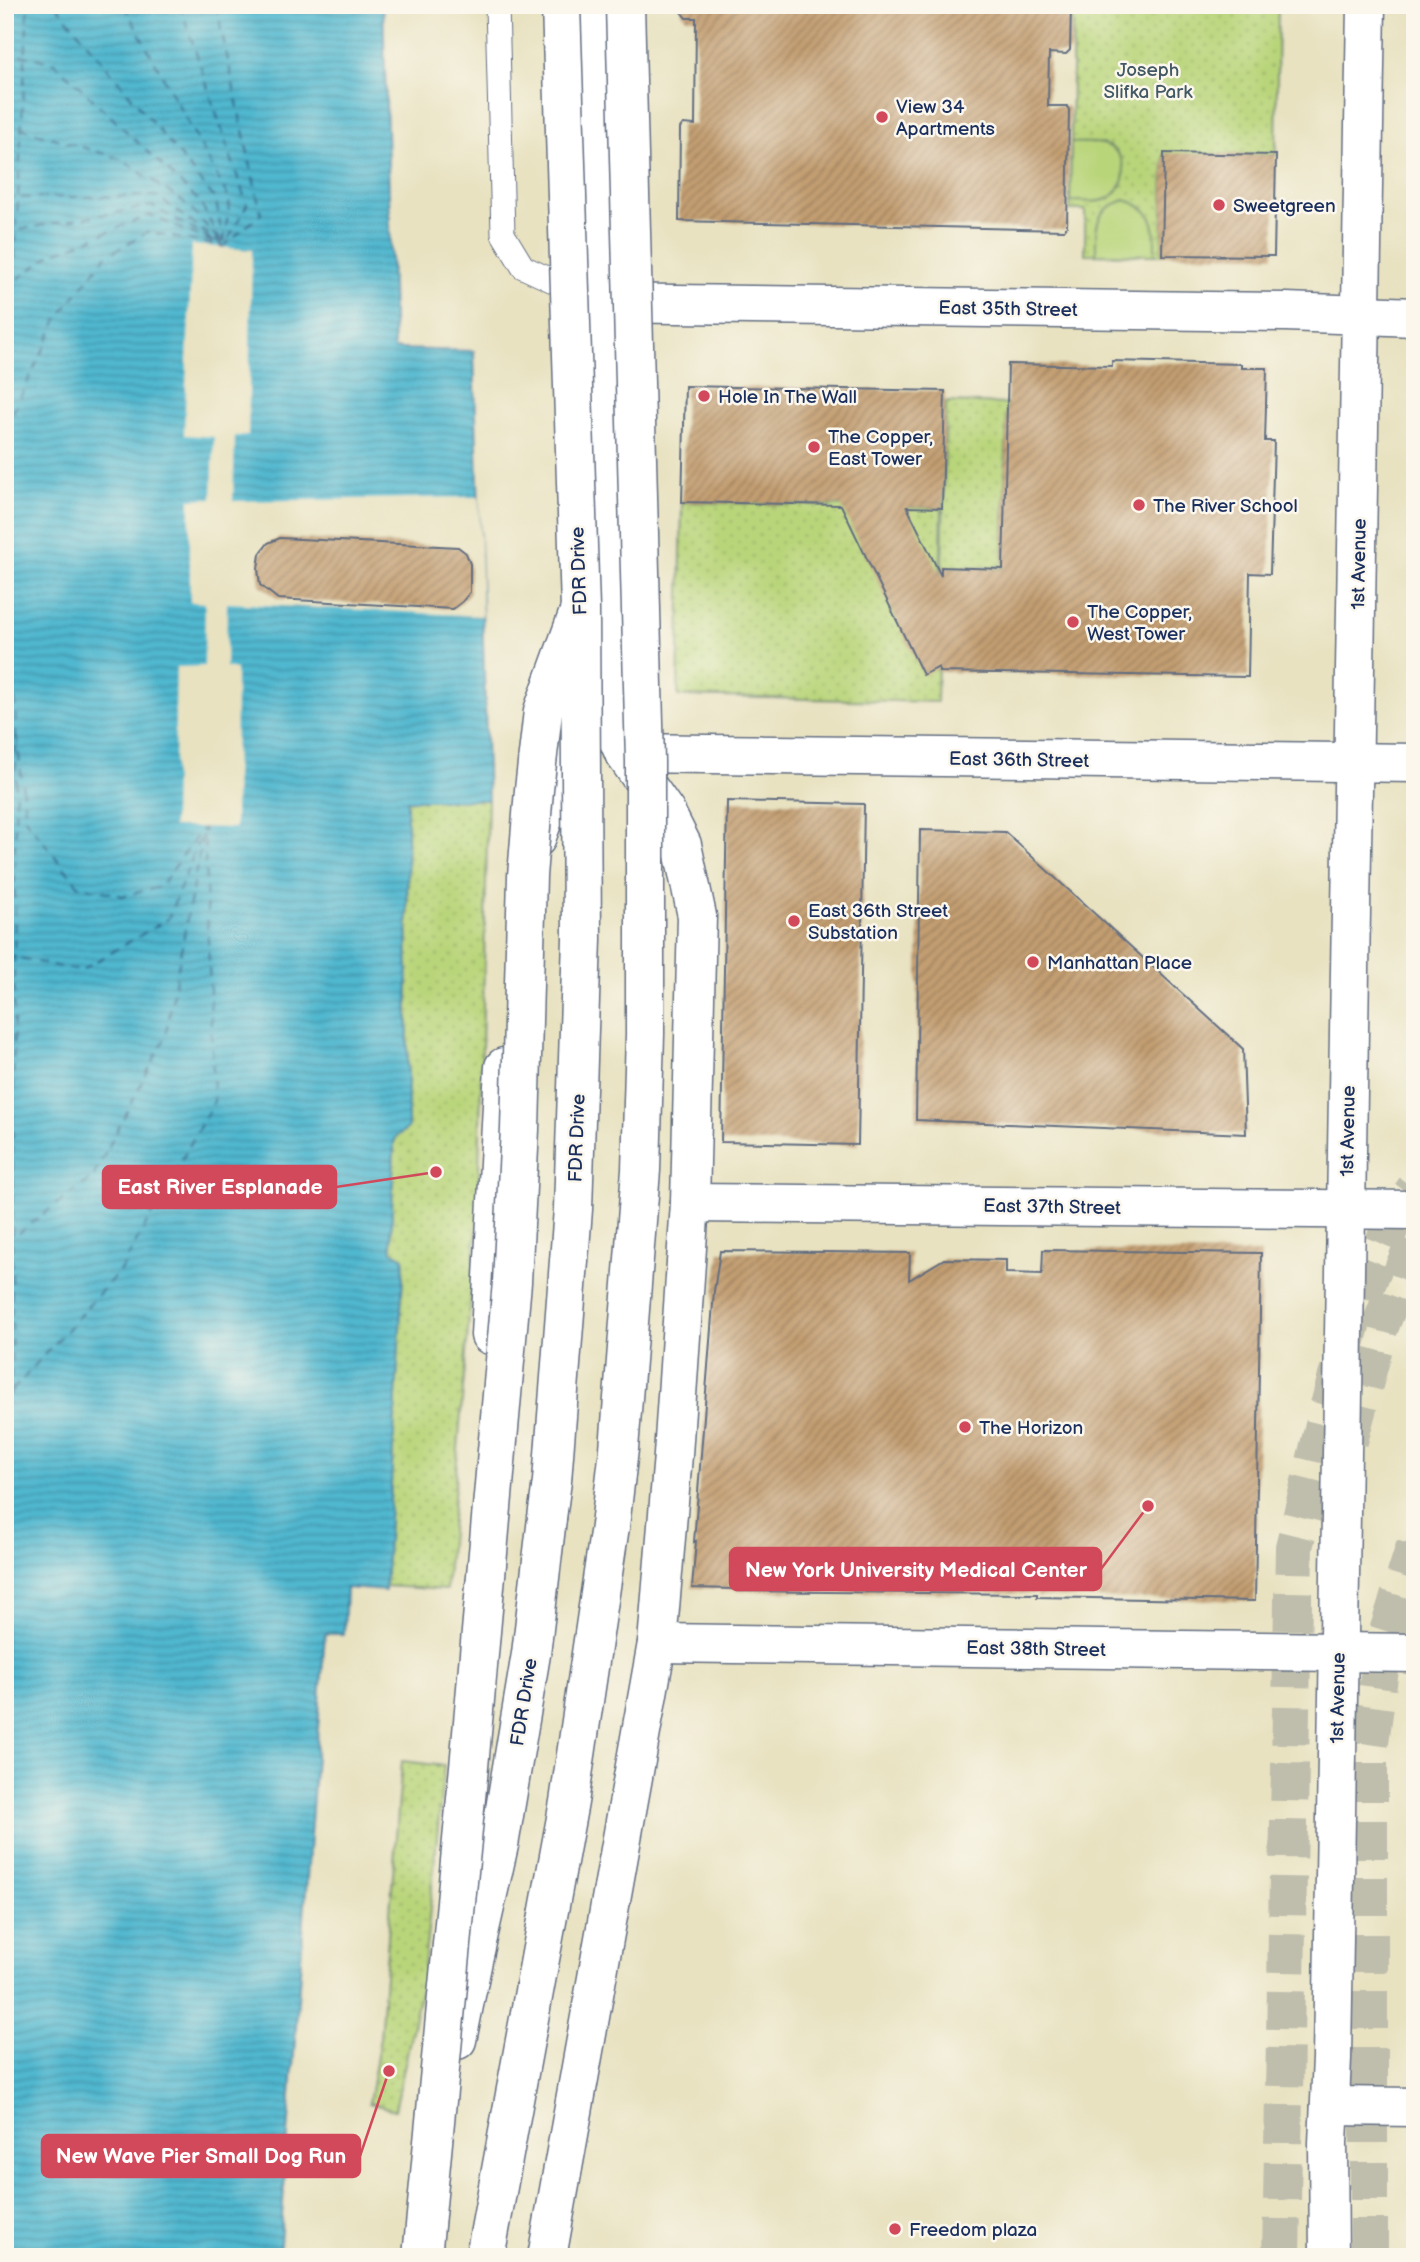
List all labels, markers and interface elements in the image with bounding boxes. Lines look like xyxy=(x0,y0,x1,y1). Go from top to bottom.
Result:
park label: Joseph Slifka Park xyxy=(1103,59,1193,104)
place label: View 34 Apartments xyxy=(896,96,995,141)
marker: View 34 Apartments xyxy=(874,109,890,125)
place label: Sweetgreen xyxy=(1233,195,1336,218)
marker: Sweetgreen xyxy=(1211,197,1227,213)
street label: East 35th Street xyxy=(938,297,1078,322)
place label: Hole In The Wall xyxy=(718,386,857,409)
marker: Hole In The Wall xyxy=(696,388,712,404)
place label: The Copper, East Tower xyxy=(828,426,933,471)
marker: The Copper, East Tower xyxy=(806,439,822,455)
place label: The River School xyxy=(1153,495,1298,518)
marker: The River School xyxy=(1131,497,1147,513)
street label: 1st Avenue xyxy=(1347,518,1372,610)
street label: FDR Drive xyxy=(566,526,593,616)
place label: The Copper, West Tower xyxy=(1087,601,1192,646)
marker: The Copper, West Tower xyxy=(1065,614,1081,630)
street label: East 36th Street xyxy=(949,748,1089,773)
place label: East 36th Street Substation xyxy=(808,900,948,945)
marker: East 36th Street Substation xyxy=(786,913,802,929)
place label: Manhattan Place xyxy=(1047,952,1192,975)
marker: Manhattan Place xyxy=(1025,954,1041,970)
street label: 1st Avenue xyxy=(1336,1085,1361,1177)
street label: FDR Drive xyxy=(564,1093,591,1183)
callout: East River Esplanade xyxy=(103,1166,336,1208)
text: East River Esplanade xyxy=(117,1175,323,1200)
street label: East 37th Street xyxy=(983,1195,1121,1220)
place label: The Horizon xyxy=(979,1417,1083,1440)
marker: The Horizon xyxy=(957,1419,973,1435)
callout: New York University Medical Center xyxy=(730,1548,1101,1590)
text: New York University Medical Center xyxy=(745,1558,1088,1583)
street label: East 38th Street xyxy=(966,1637,1106,1662)
street label: 1st Avenue xyxy=(1326,1652,1351,1744)
street label: FDR Drive xyxy=(506,1657,543,1748)
callout: New Wave Pier Small Dog Run xyxy=(42,2135,360,2177)
text: New Wave Pier Small Dog Run xyxy=(56,2144,346,2169)
place label: Freedom plaza xyxy=(909,2219,1037,2242)
marker: Freedom plaza xyxy=(887,2221,903,2237)

